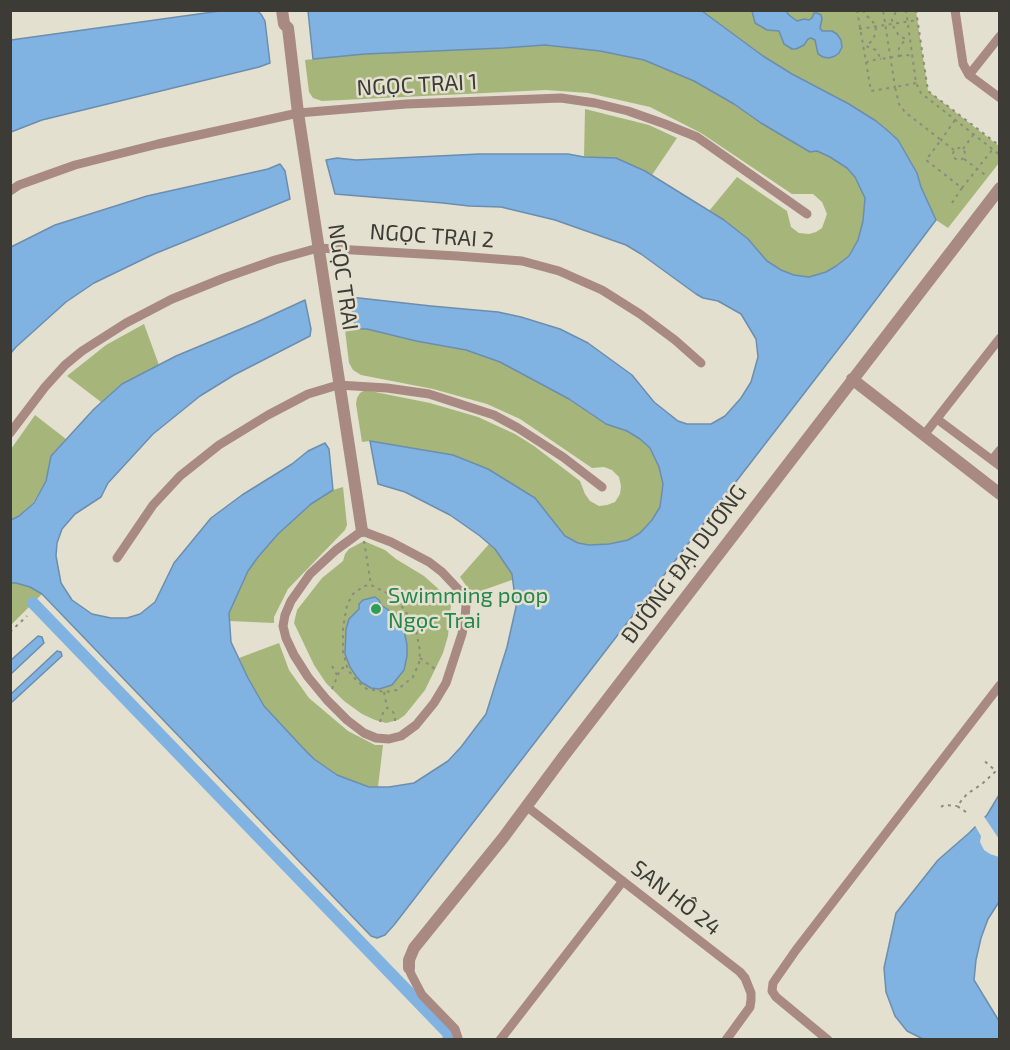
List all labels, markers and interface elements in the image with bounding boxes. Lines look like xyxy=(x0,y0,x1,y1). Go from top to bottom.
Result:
street label: NGỌC TRAI 1 xyxy=(356,69,478,101)
street label: NGỌC TRAI 2 xyxy=(369,218,495,254)
street label: NGỌC TRAI xyxy=(322,222,364,332)
street label: ĐƯỜNG ĐẠI DƯƠNG xyxy=(616,479,752,649)
place label: Swimming poop Ngọc Trai xyxy=(388,583,548,634)
marker: Swimming poop Ngọc Trai xyxy=(369,602,383,616)
street label: SAN HÔ 24 xyxy=(626,855,726,941)

